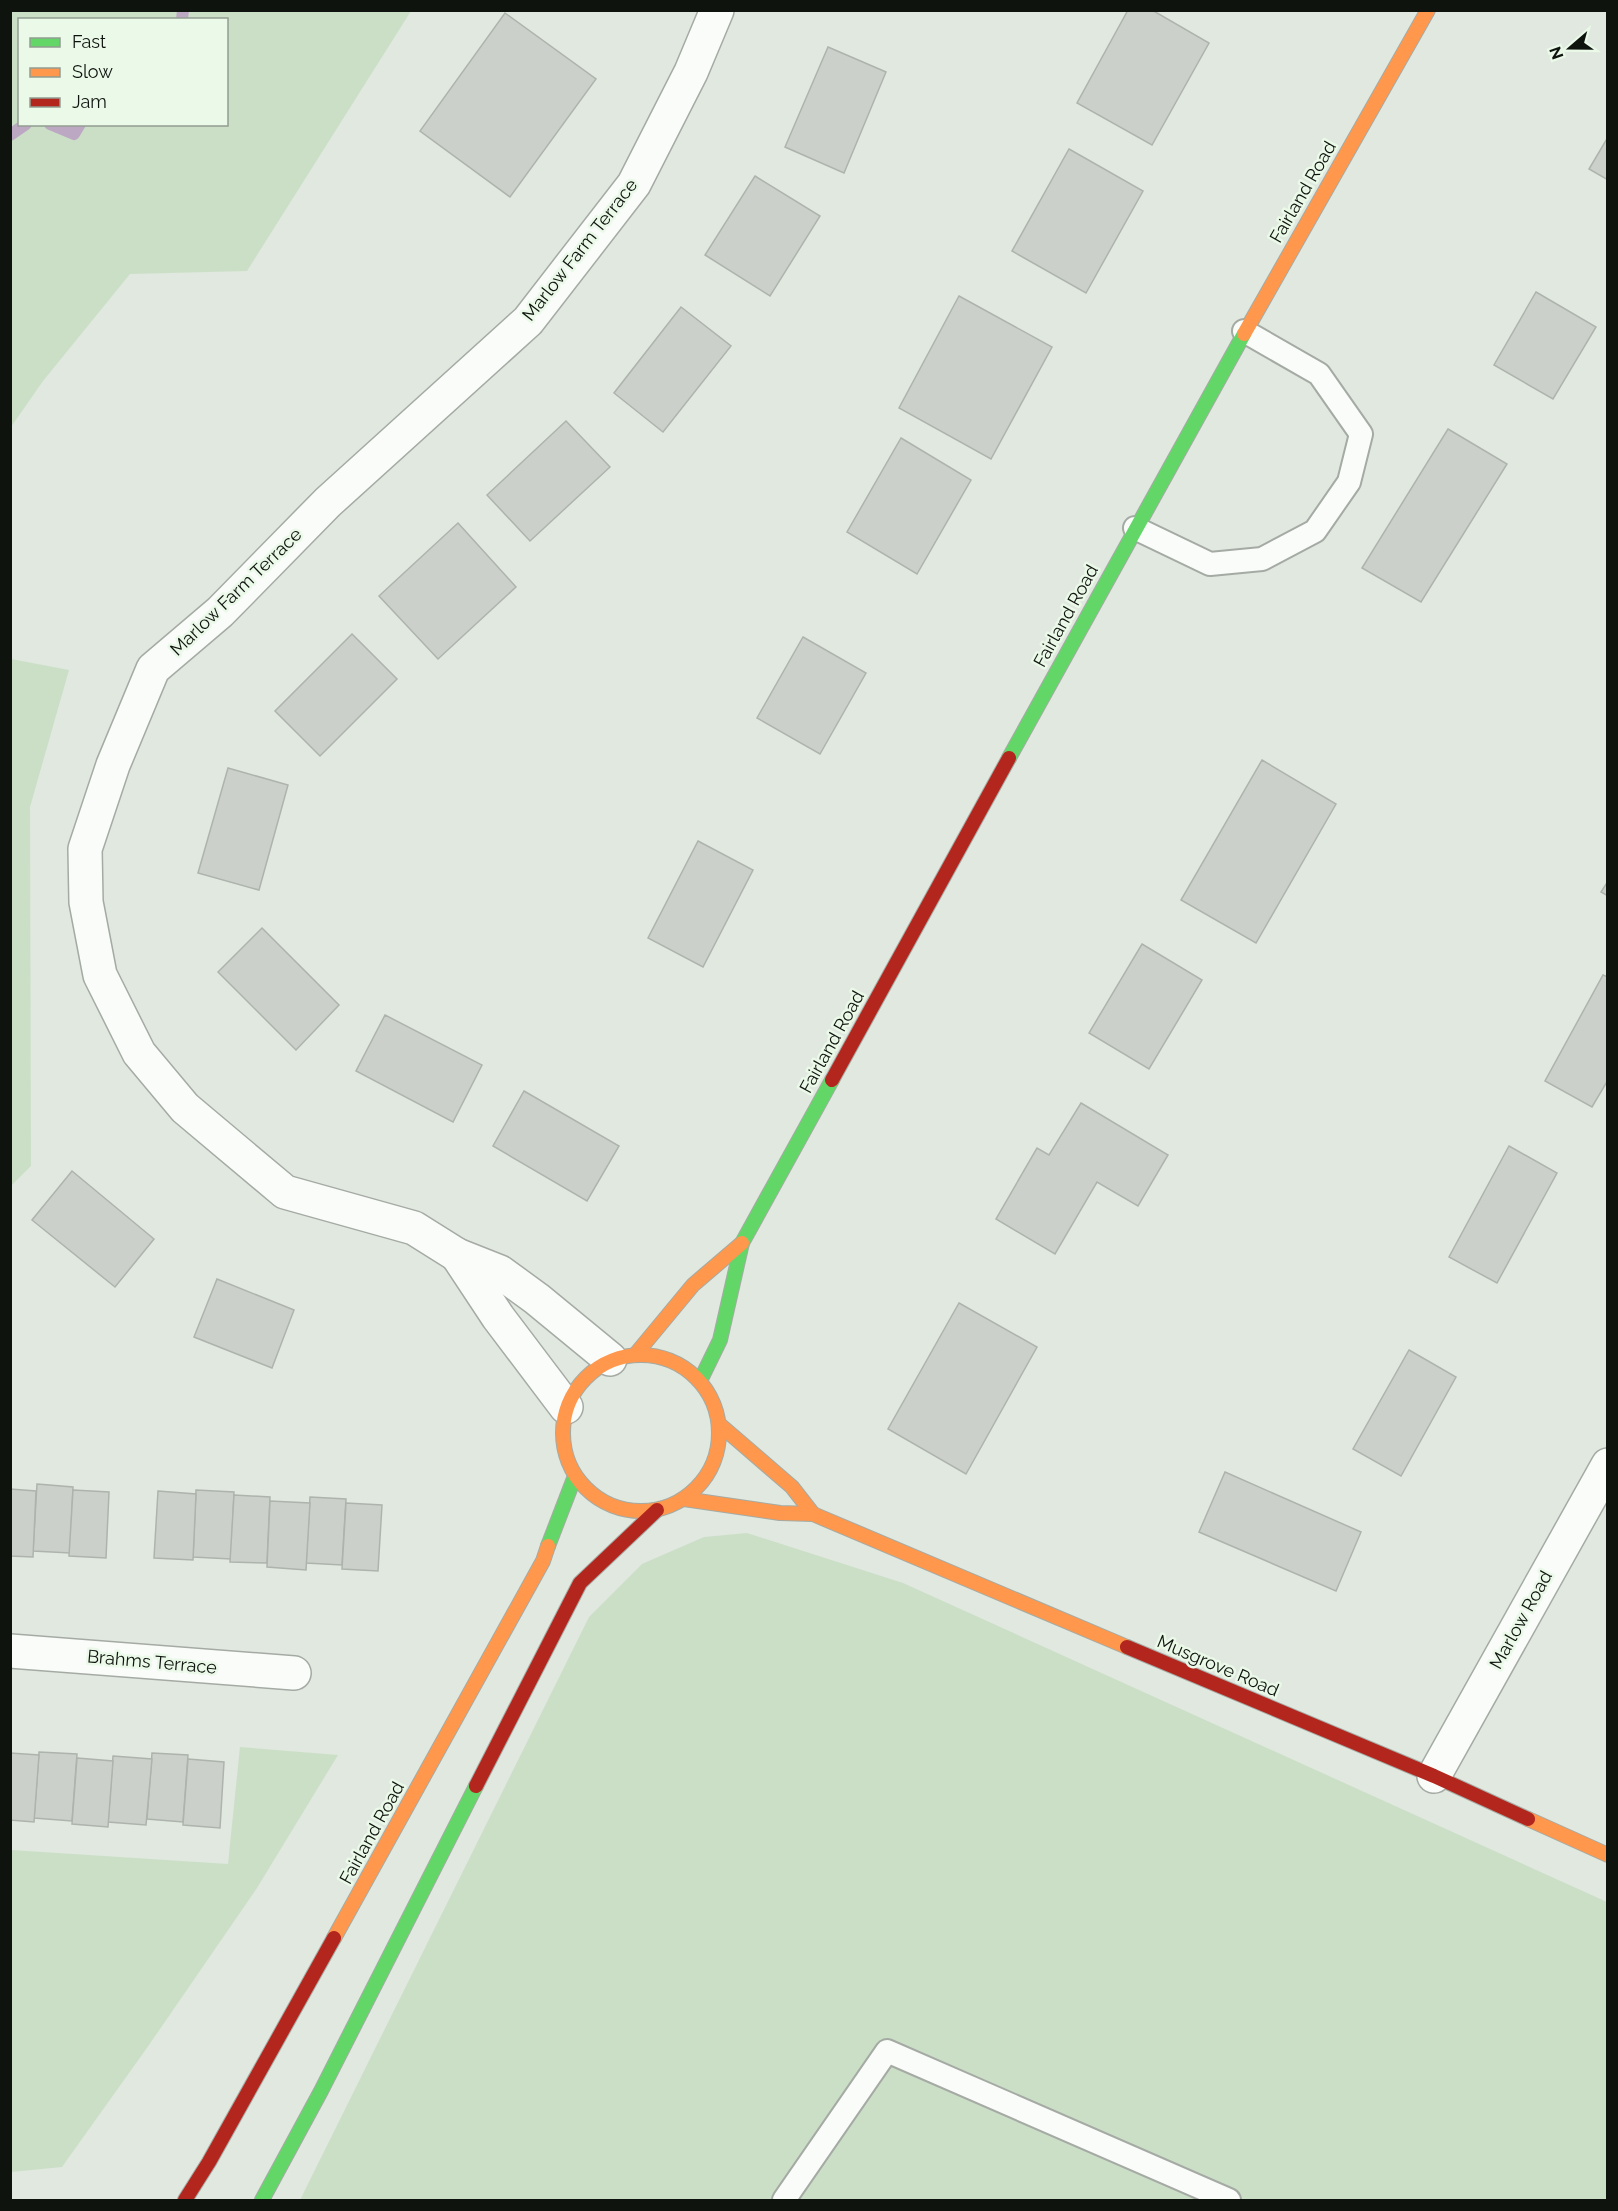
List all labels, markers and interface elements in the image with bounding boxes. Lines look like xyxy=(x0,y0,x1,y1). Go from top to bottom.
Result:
legend xyxy=(18,18,228,126)
north arrow xyxy=(1540,18,1600,78)
text: Fast xyxy=(72,31,106,52)
text: N xyxy=(1545,44,1567,62)
text: Slow xyxy=(72,61,113,82)
text: Jam xyxy=(72,91,107,112)
street label: Fairland Road xyxy=(1265,137,1340,246)
street label: Marlow Farm Terrace xyxy=(518,174,642,325)
street label: Marlow Farm Terrace xyxy=(166,523,306,660)
street label: Fairland Road xyxy=(1029,561,1102,671)
street label: Fairland Road xyxy=(795,987,868,1097)
street label: Marlow Road xyxy=(1485,1567,1556,1673)
street label: Musgrove Road xyxy=(1154,1630,1282,1701)
street label: Brahms Terrace xyxy=(86,1645,218,1678)
street label: Fairland Road xyxy=(335,1778,408,1888)

